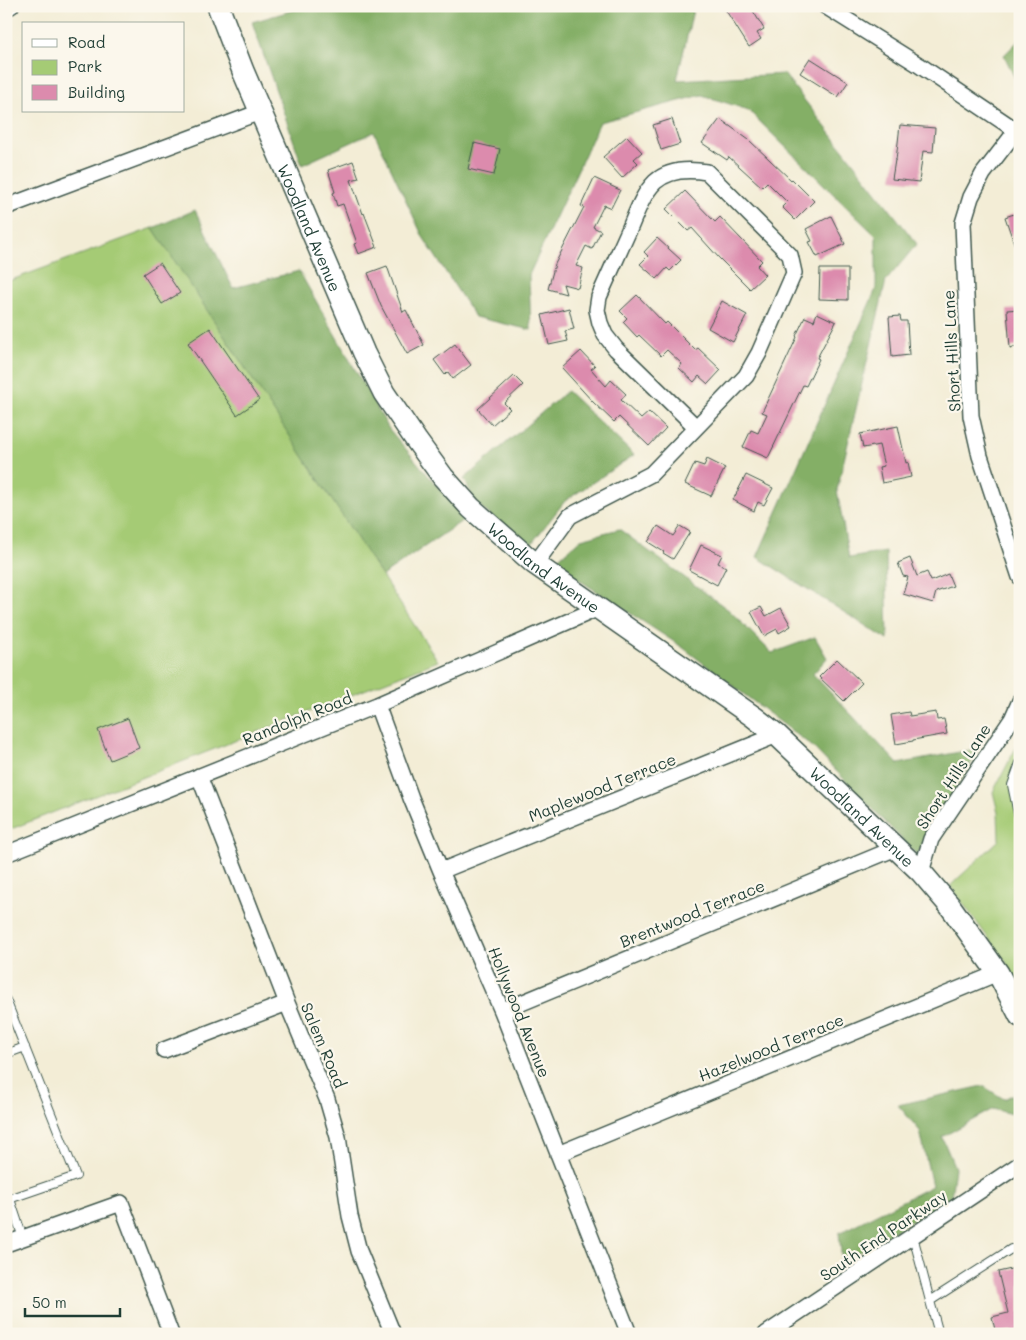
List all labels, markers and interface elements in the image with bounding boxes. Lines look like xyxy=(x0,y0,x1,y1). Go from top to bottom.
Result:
legend xyxy=(22,22,185,112)
text: Road xyxy=(68,32,105,52)
text: Park xyxy=(68,56,102,76)
text: Building xyxy=(68,82,125,102)
street label: Woodland Avenue xyxy=(274,161,347,295)
street label: Short Hills Lane xyxy=(937,289,965,413)
street label: Woodland Avenue xyxy=(484,517,605,617)
street label: Randolph Road xyxy=(239,686,355,750)
street label: Short Hills Lane xyxy=(911,719,995,833)
street label: Maplewood Terrace xyxy=(525,748,679,826)
street label: Woodland Avenue xyxy=(806,762,919,871)
street label: Brentwood Terrace xyxy=(616,874,768,952)
street label: Hollywood Avenue xyxy=(484,943,556,1081)
street label: Salem Road xyxy=(297,999,351,1091)
street label: Hazelwood Terrace xyxy=(695,1008,847,1086)
street label: South End Parkway xyxy=(815,1185,951,1285)
scale bar xyxy=(25,1285,120,1317)
text: 50 m xyxy=(32,1292,67,1312)

